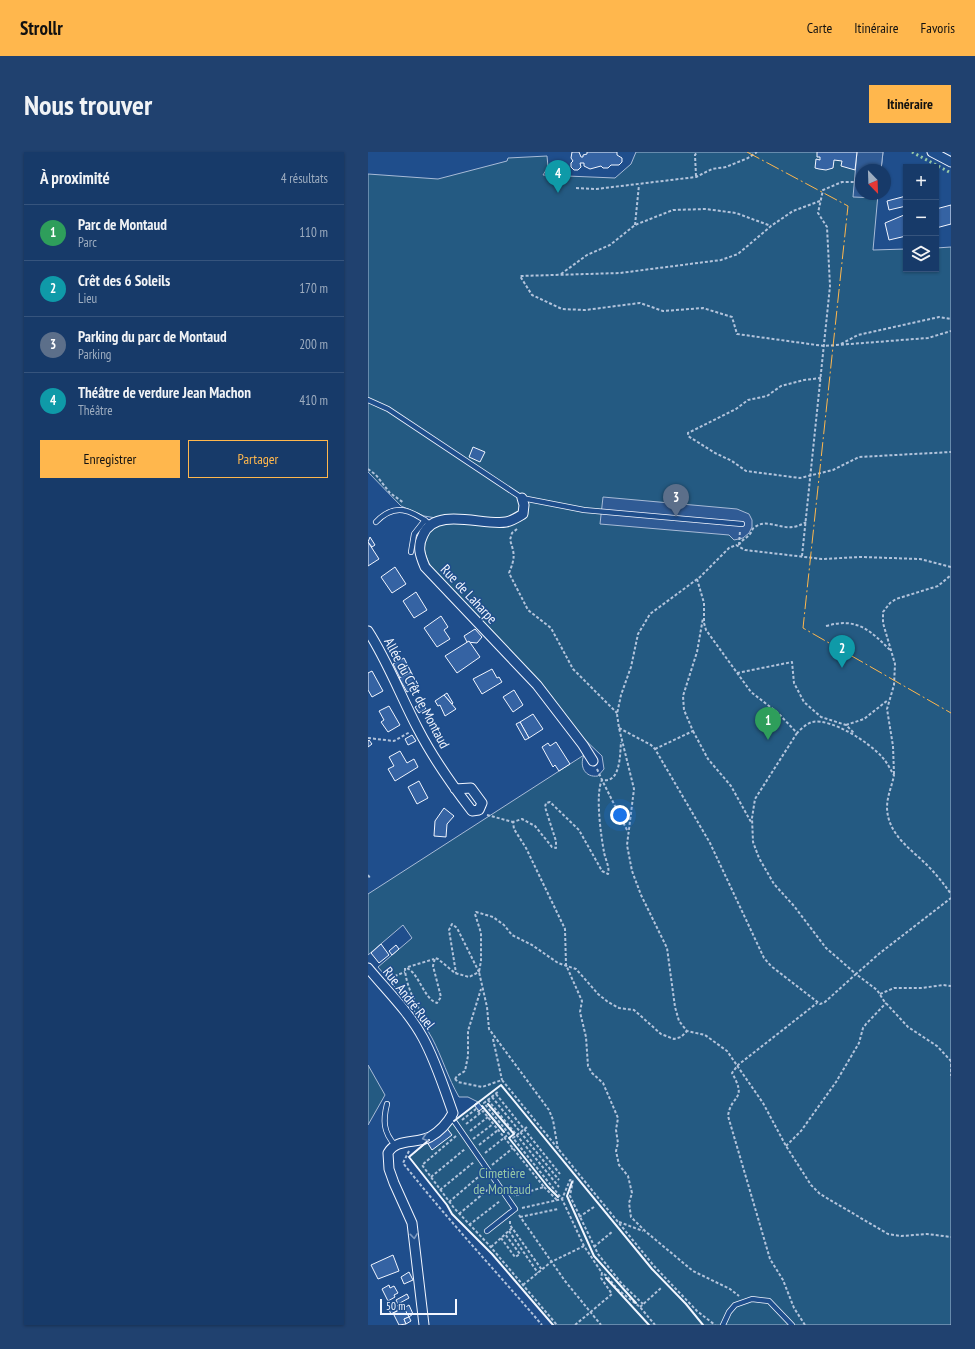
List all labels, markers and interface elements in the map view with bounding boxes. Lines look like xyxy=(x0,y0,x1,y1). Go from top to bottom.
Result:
text: Strollr xyxy=(20,16,63,40)
text: Carte xyxy=(807,19,832,37)
text: Itinéraire xyxy=(854,19,899,37)
text: Favoris xyxy=(921,19,955,37)
button: Itinéraire xyxy=(869,85,951,123)
text: Nous trouver xyxy=(24,86,152,123)
pin: 4 xyxy=(545,160,571,193)
north arrow xyxy=(855,164,891,200)
map controls xyxy=(903,164,939,272)
button: + xyxy=(903,164,939,200)
text: À proximité xyxy=(40,167,110,189)
text: 4 résultats xyxy=(281,170,328,187)
button: − xyxy=(903,200,939,236)
text: Parc de Montaud xyxy=(78,215,167,234)
text: 1 xyxy=(50,224,56,241)
text: 110 m xyxy=(299,224,328,241)
text: Parc xyxy=(78,234,97,251)
button: layers xyxy=(903,236,939,272)
text: Crêt des 6 Soleils xyxy=(78,271,170,290)
text: 2 xyxy=(50,280,56,297)
text: 170 m xyxy=(299,280,328,297)
text: Lieu xyxy=(78,290,97,307)
text: Parking du parc de Montaud xyxy=(78,327,227,346)
text: 3 xyxy=(50,336,56,353)
text: 200 m xyxy=(299,336,328,353)
text: Parking xyxy=(78,346,111,363)
text: Théâtre de verdure Jean Machon xyxy=(78,383,251,402)
text: 4 xyxy=(50,392,56,409)
text: 410 m xyxy=(299,392,328,409)
text: Théâtre xyxy=(78,402,113,419)
button: Enregistrer xyxy=(40,440,180,478)
button: Partager xyxy=(188,440,328,478)
pin: 3 xyxy=(663,484,689,517)
street label: Rue de Laharpe xyxy=(437,560,501,628)
street label: Allée du Crêt de Montaud xyxy=(380,635,454,751)
pin: 2 xyxy=(829,635,855,668)
pin: 1 xyxy=(755,707,781,740)
your location xyxy=(610,805,630,825)
street label: Rue André Ruel xyxy=(379,963,439,1033)
one-way arrow xyxy=(421,1133,428,1142)
park label: Cimetière de Montaud xyxy=(473,1164,531,1198)
one-way arrow xyxy=(409,1233,418,1239)
scale bar xyxy=(380,1297,457,1316)
text: 50 m xyxy=(386,1299,405,1313)

